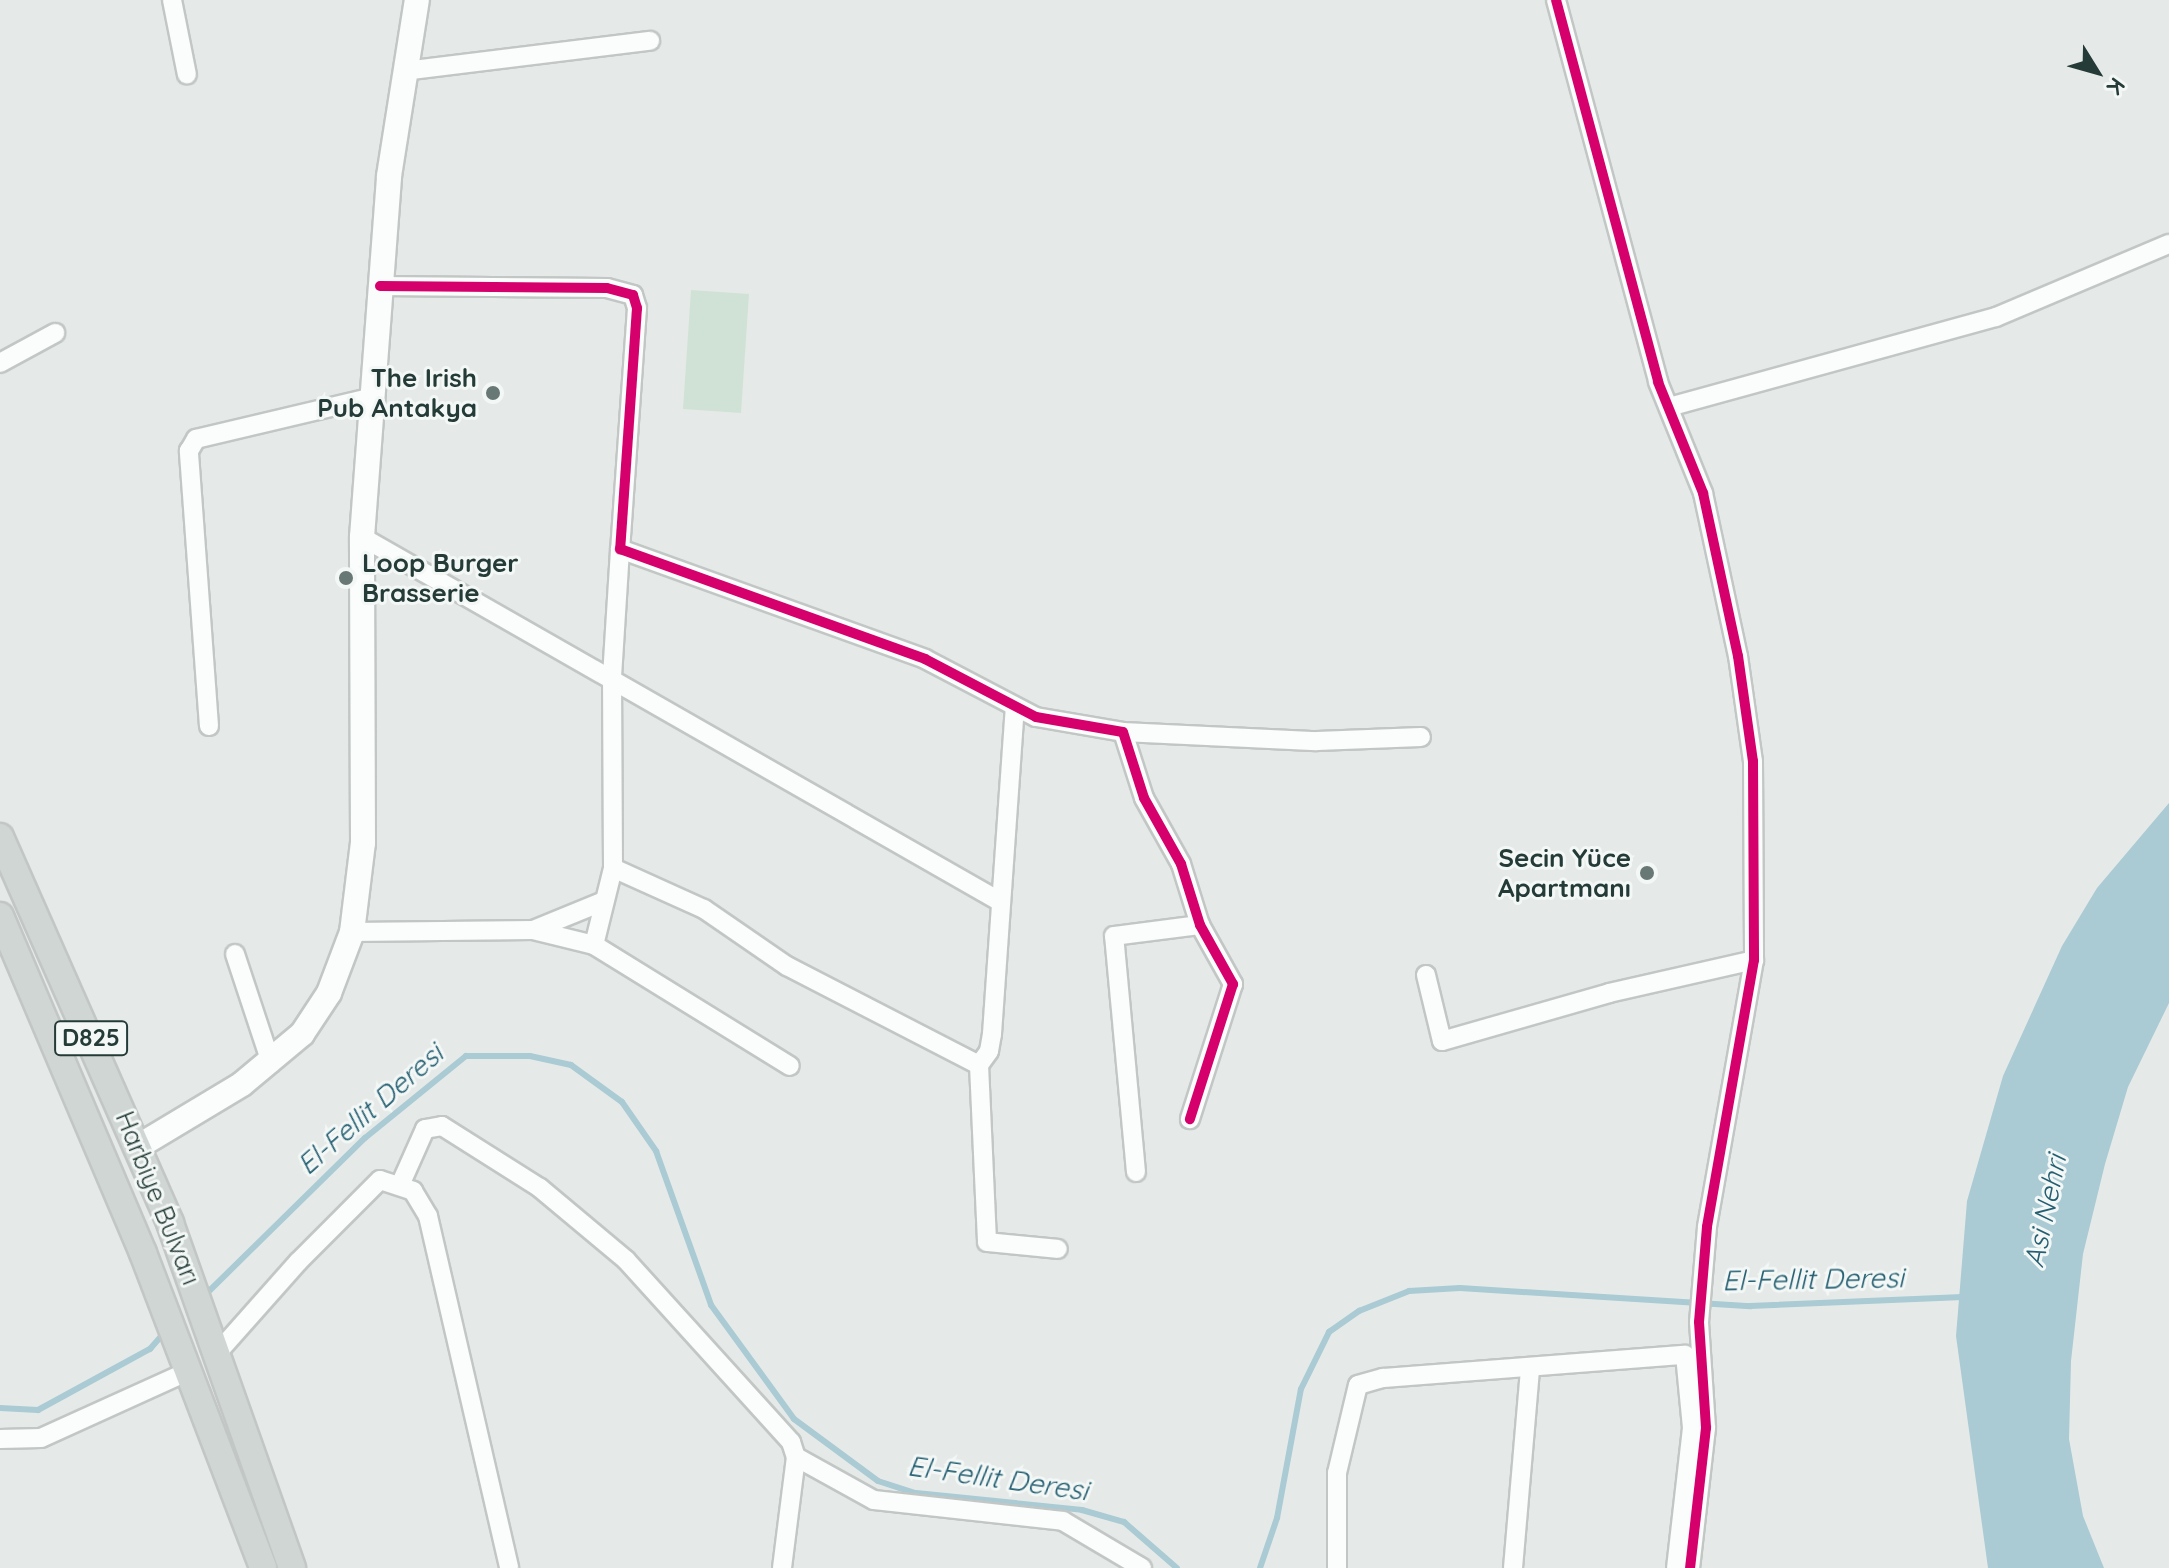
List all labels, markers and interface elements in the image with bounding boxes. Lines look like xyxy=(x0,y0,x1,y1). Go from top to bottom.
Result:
north arrow xyxy=(2057,32,2137,112)
text: K xyxy=(2101,72,2132,101)
place label: The Irish Pub Antakya xyxy=(317,362,477,424)
marker: The Irish Pub Antakya xyxy=(484,384,502,402)
place label: Loop Burger Brasserie xyxy=(362,547,519,608)
marker: Loop Burger Brasserie xyxy=(337,569,355,587)
place label: Secin Yüce Apartmanı xyxy=(1498,842,1631,904)
marker: Secin Yüce Apartmanı xyxy=(1638,864,1656,882)
road number: D825 xyxy=(53,1018,129,1058)
water label: El-Fellit Deresi xyxy=(290,1037,450,1181)
street label: Harbiye Bulvarı xyxy=(109,1107,207,1289)
water label: Asi Nehri xyxy=(2017,1152,2073,1270)
water label: El-Fellit Deresi xyxy=(1722,1261,1904,1297)
water label: El-Fellit Deresi xyxy=(906,1449,1090,1507)

